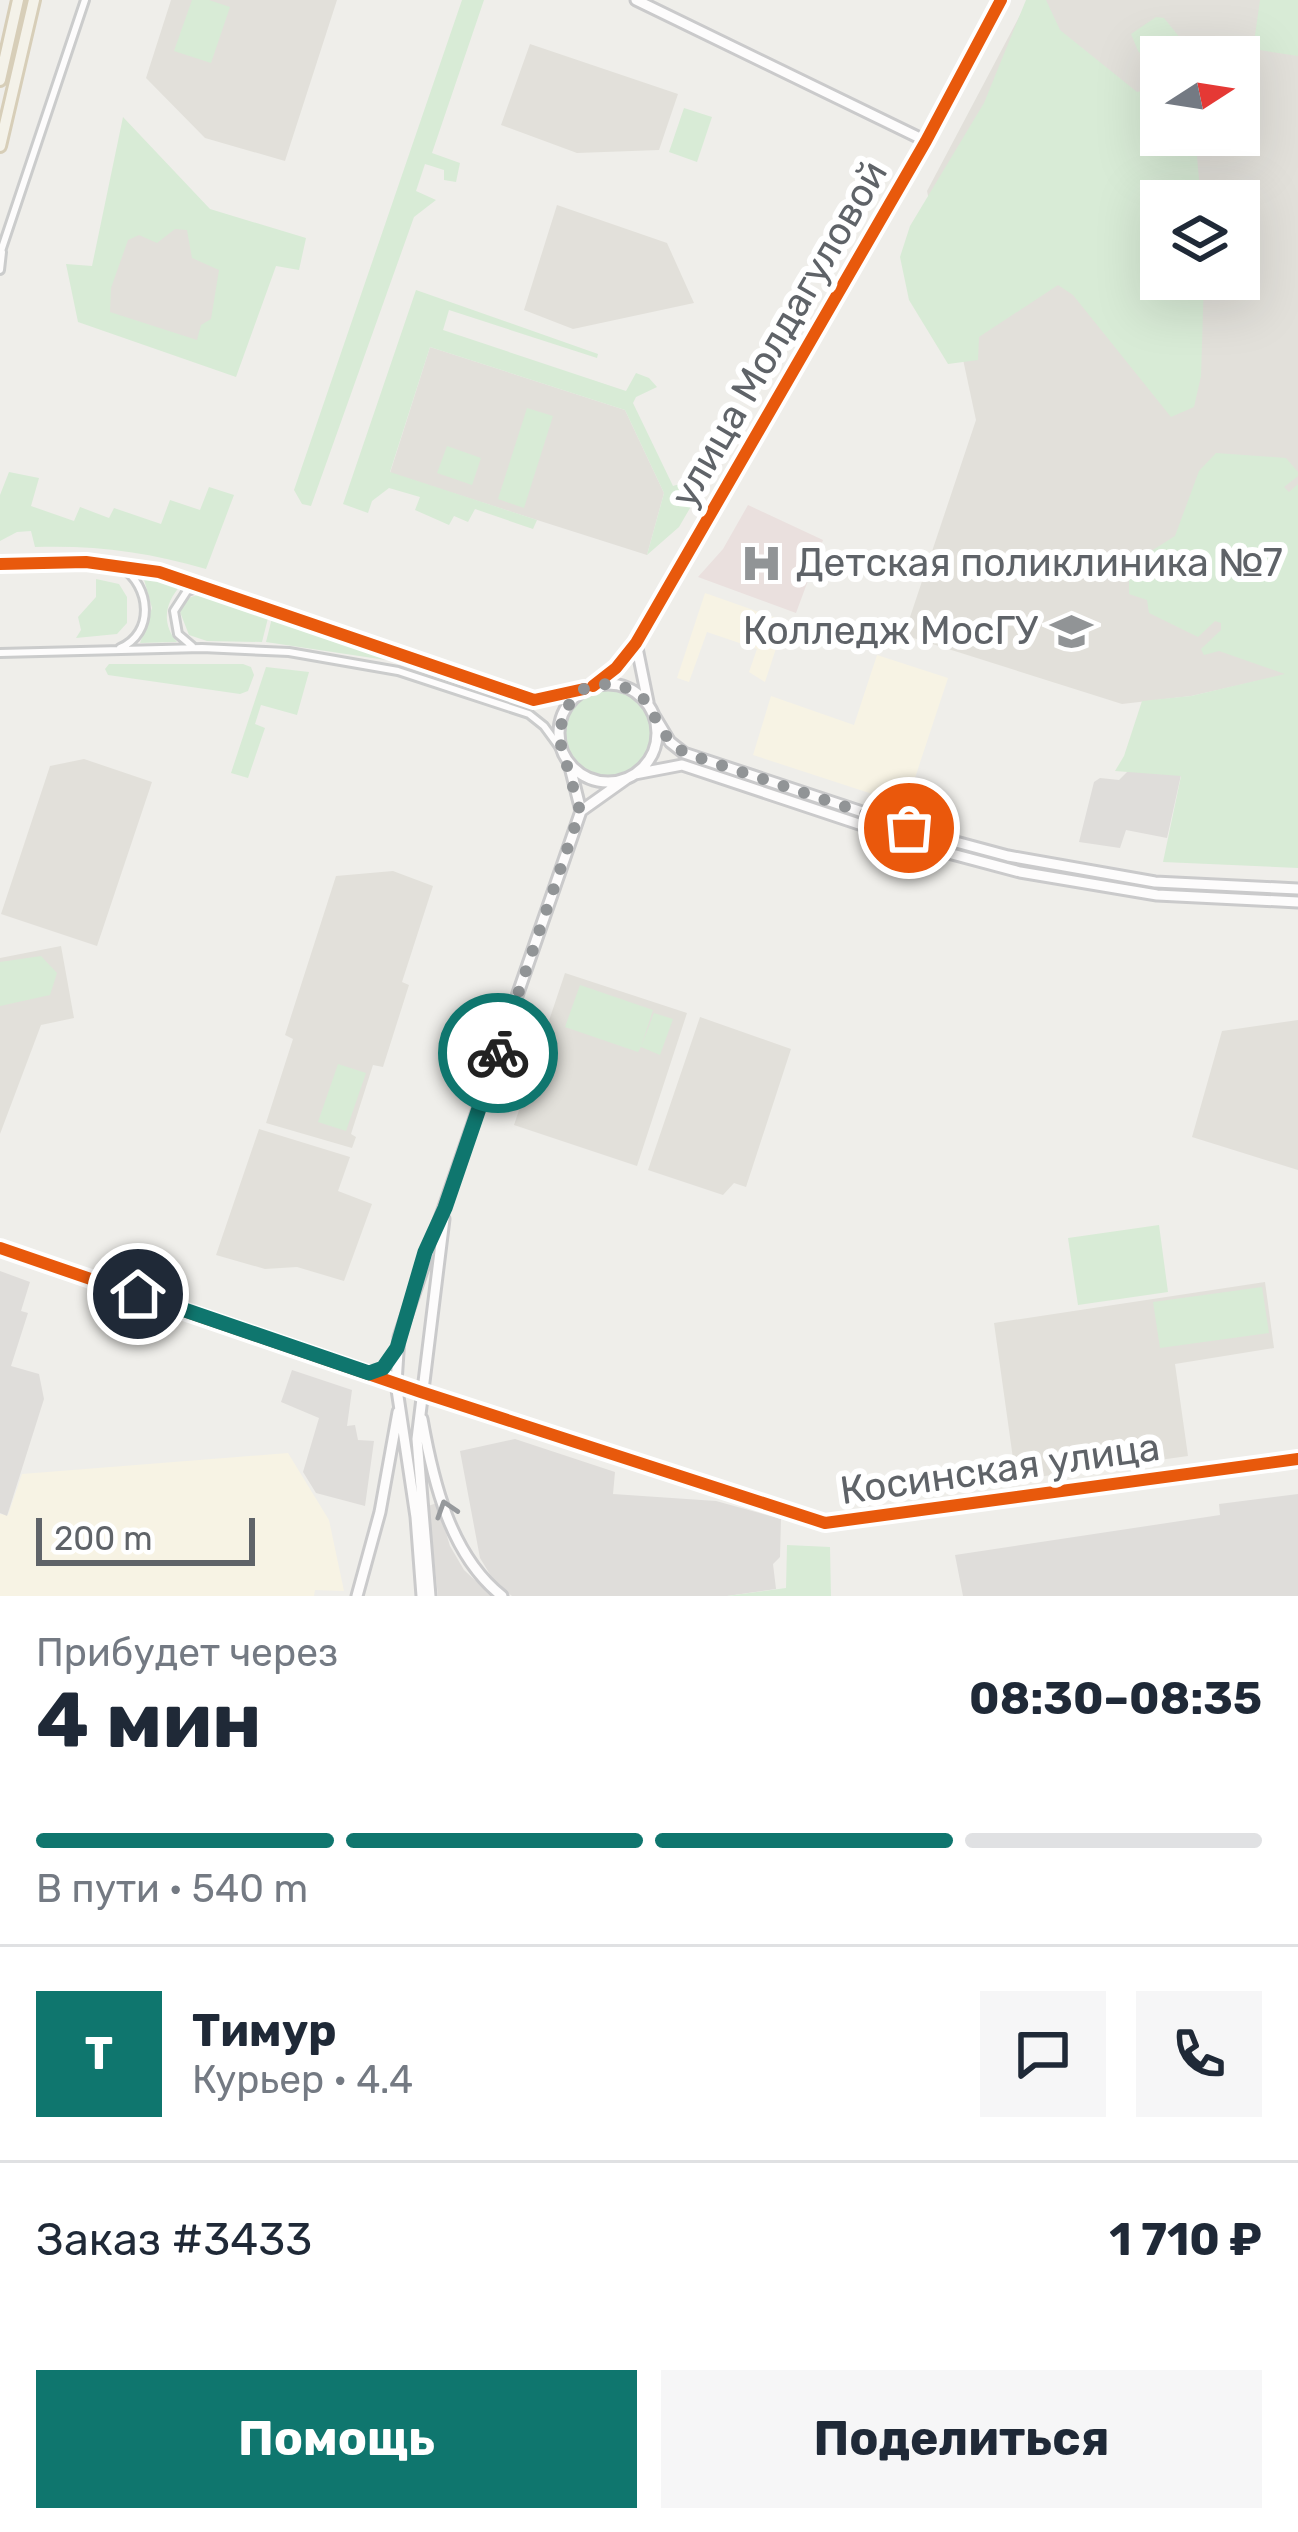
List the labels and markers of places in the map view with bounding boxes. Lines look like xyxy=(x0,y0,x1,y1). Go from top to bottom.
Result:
hospital icon: Детская поликлиника №7 xyxy=(739,540,785,586)
place label: Детская поликлиника №7 xyxy=(796,540,1283,586)
place label: Колледж МосГУ xyxy=(743,608,1038,654)
school or university icon: Колледж МосГУ xyxy=(1049,608,1095,654)
pin xyxy=(858,777,960,879)
pin xyxy=(87,1243,189,1345)

